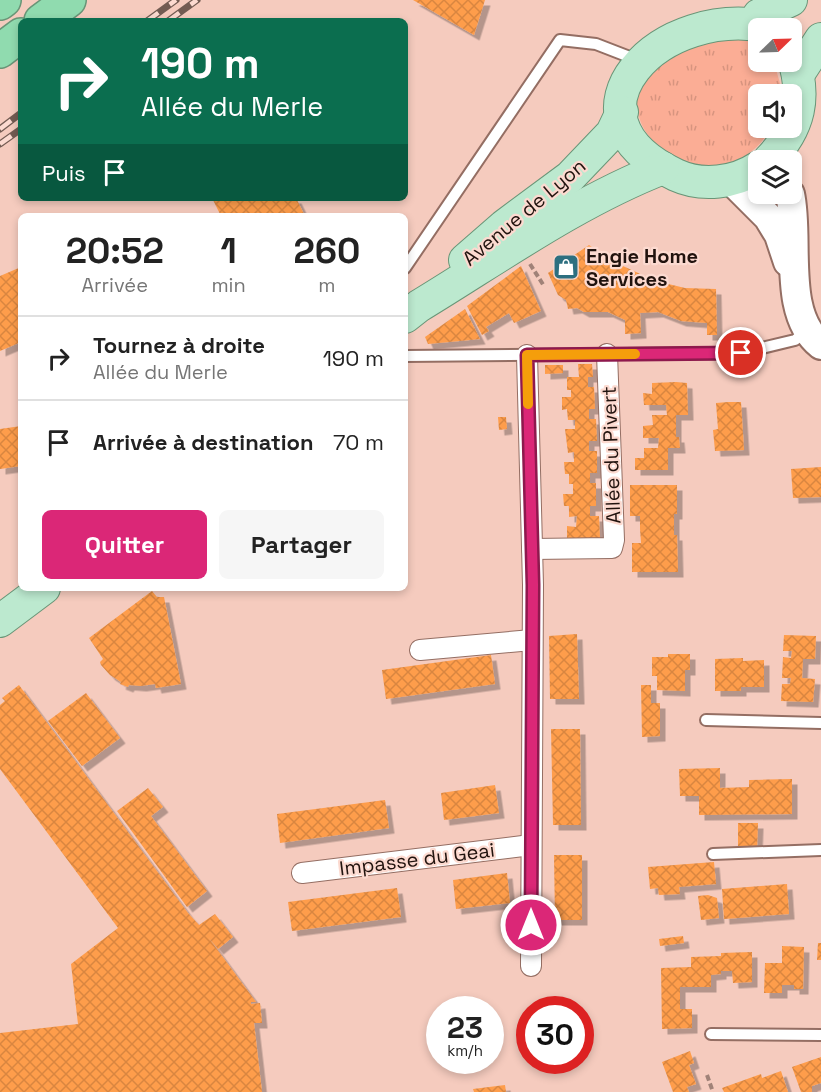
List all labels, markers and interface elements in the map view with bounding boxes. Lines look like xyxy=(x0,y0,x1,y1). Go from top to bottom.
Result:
north arrow xyxy=(748,18,802,72)
map controls xyxy=(748,18,802,204)
text: 190 m xyxy=(141,37,260,90)
icon: right xyxy=(42,42,120,120)
button: sound xyxy=(748,84,802,138)
text: Allée du Merle xyxy=(141,89,323,124)
button: layers xyxy=(748,150,802,204)
street label: Avenue de Lyon xyxy=(457,153,591,271)
icon: arrive xyxy=(98,156,131,189)
text: Puis xyxy=(42,159,86,187)
text: 20:52 xyxy=(66,228,164,274)
text: 1 xyxy=(220,228,237,274)
text: 260 xyxy=(293,228,360,274)
place label: Engie Home Services xyxy=(586,243,698,292)
shop icon: Engie Home Services xyxy=(551,252,581,282)
text: Arrivée xyxy=(81,272,148,298)
text: min xyxy=(211,272,246,298)
text: m xyxy=(318,272,335,298)
pin xyxy=(715,327,766,378)
text: Tournez à droite xyxy=(93,331,265,359)
icon: arrive xyxy=(724,336,757,369)
icon: right xyxy=(42,342,75,375)
text: 190 m xyxy=(323,344,384,372)
text: Allée du Merle xyxy=(93,359,228,385)
street label: Allée du Pivert xyxy=(596,386,626,524)
icon: arrive xyxy=(42,426,75,459)
text: Arrivée à destination xyxy=(93,428,314,456)
text: 70 m xyxy=(333,428,384,456)
button: Quitter xyxy=(42,510,207,579)
button: Partager xyxy=(219,510,384,579)
street label: Impasse du Geai xyxy=(338,837,496,881)
position arrow xyxy=(499,893,563,957)
speed limit sign: 30 xyxy=(516,996,594,1074)
text: 23 xyxy=(447,1008,483,1047)
text: km/h xyxy=(447,1041,483,1060)

